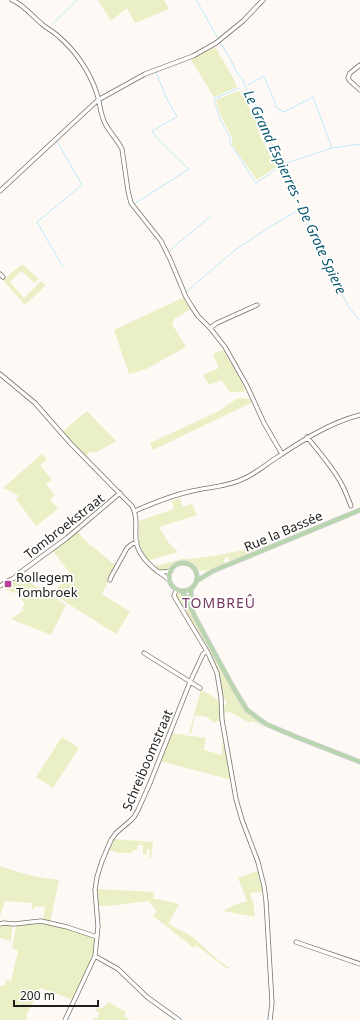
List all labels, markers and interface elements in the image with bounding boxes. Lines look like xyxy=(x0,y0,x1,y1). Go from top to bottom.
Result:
water label: Le Grand Espierres - De Grote Spiere xyxy=(240,87,351,297)
street label: Tombroekstraat xyxy=(20,489,108,563)
street label: Rue la Bassée xyxy=(241,506,325,556)
place label: Rollegem Tombroek xyxy=(16,568,78,601)
marker: Rollegem Tombroek xyxy=(3,579,13,589)
district label: TOMBREÛ xyxy=(182,593,256,612)
street label: Schreiboomstraat xyxy=(118,706,177,813)
scale bar xyxy=(14,982,98,1008)
text: 200 m xyxy=(20,987,55,1004)

